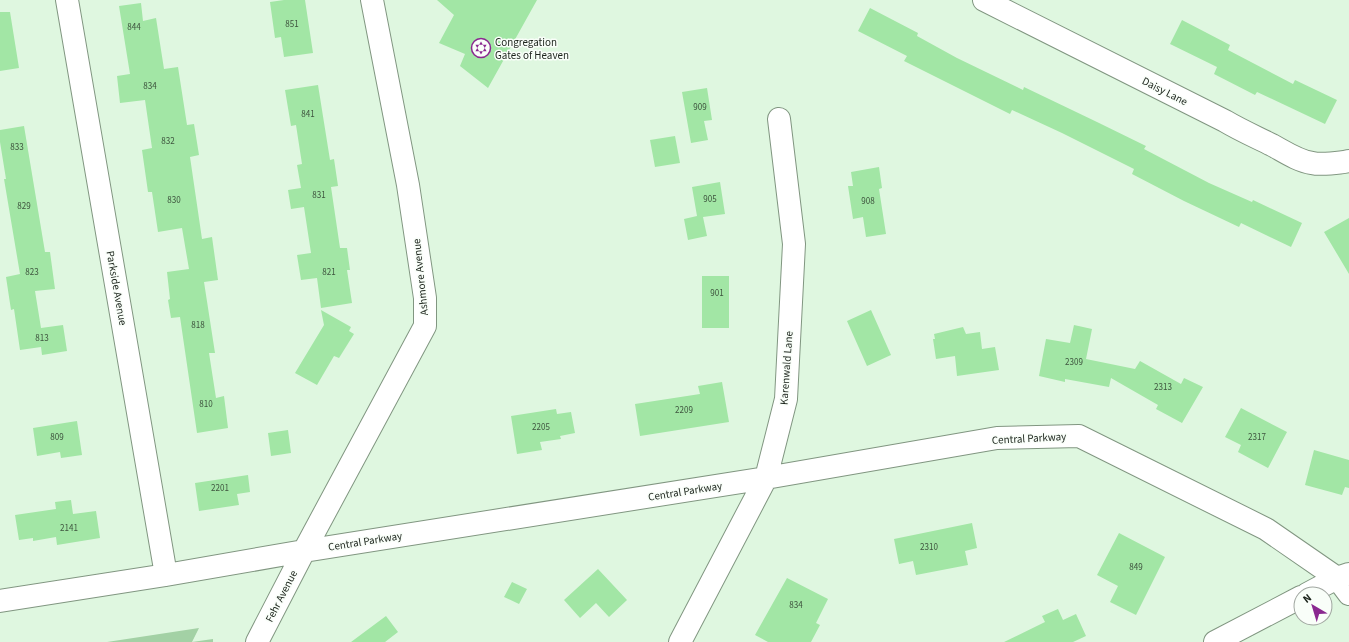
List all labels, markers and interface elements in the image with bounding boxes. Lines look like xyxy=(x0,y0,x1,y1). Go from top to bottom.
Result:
house number: 851 xyxy=(285,18,299,31)
house number: 844 xyxy=(127,21,141,34)
place label: Congregation Gates of Heaven xyxy=(495,35,569,63)
synagogue icon: Congregation Gates of Heaven xyxy=(470,37,492,59)
street label: Daisy Lane xyxy=(1139,74,1191,110)
house number: 834 xyxy=(143,80,157,93)
house number: 909 xyxy=(693,101,707,114)
house number: 841 xyxy=(301,108,315,121)
house number: 832 xyxy=(161,135,175,148)
house number: 833 xyxy=(10,141,24,154)
house number: 831 xyxy=(312,189,326,202)
house number: 905 xyxy=(703,193,717,206)
house number: 830 xyxy=(167,194,181,207)
house number: 908 xyxy=(861,195,875,208)
house number: 829 xyxy=(17,200,31,213)
street label: Ashmore Avenue xyxy=(409,237,432,316)
street label: Parkside Avenue xyxy=(103,250,131,327)
house number: 823 xyxy=(25,266,39,279)
house number: 821 xyxy=(322,266,336,279)
house number: 901 xyxy=(710,287,724,300)
house number: 818 xyxy=(191,319,205,332)
street label: Karenwald Lane xyxy=(776,330,797,405)
house number: 813 xyxy=(35,332,49,345)
house number: 2309 xyxy=(1065,356,1083,369)
house number: 2313 xyxy=(1154,381,1172,394)
house number: 810 xyxy=(199,398,213,411)
house number: 2209 xyxy=(675,404,693,417)
house number: 2205 xyxy=(532,421,550,434)
street label: Central Parkway xyxy=(991,429,1067,448)
house number: 809 xyxy=(50,431,64,444)
house number: 2317 xyxy=(1248,431,1266,444)
street label: Central Parkway xyxy=(647,478,723,505)
house number: 2201 xyxy=(211,482,229,495)
house number: 2141 xyxy=(60,522,78,535)
street label: Central Parkway xyxy=(327,528,403,555)
house number: 2310 xyxy=(920,541,938,554)
house number: 849 xyxy=(1129,561,1143,574)
street label: Fehr Avenue xyxy=(262,567,301,625)
north arrow xyxy=(1293,586,1333,626)
text: N xyxy=(1300,590,1315,607)
house number: 834 xyxy=(789,599,803,612)

